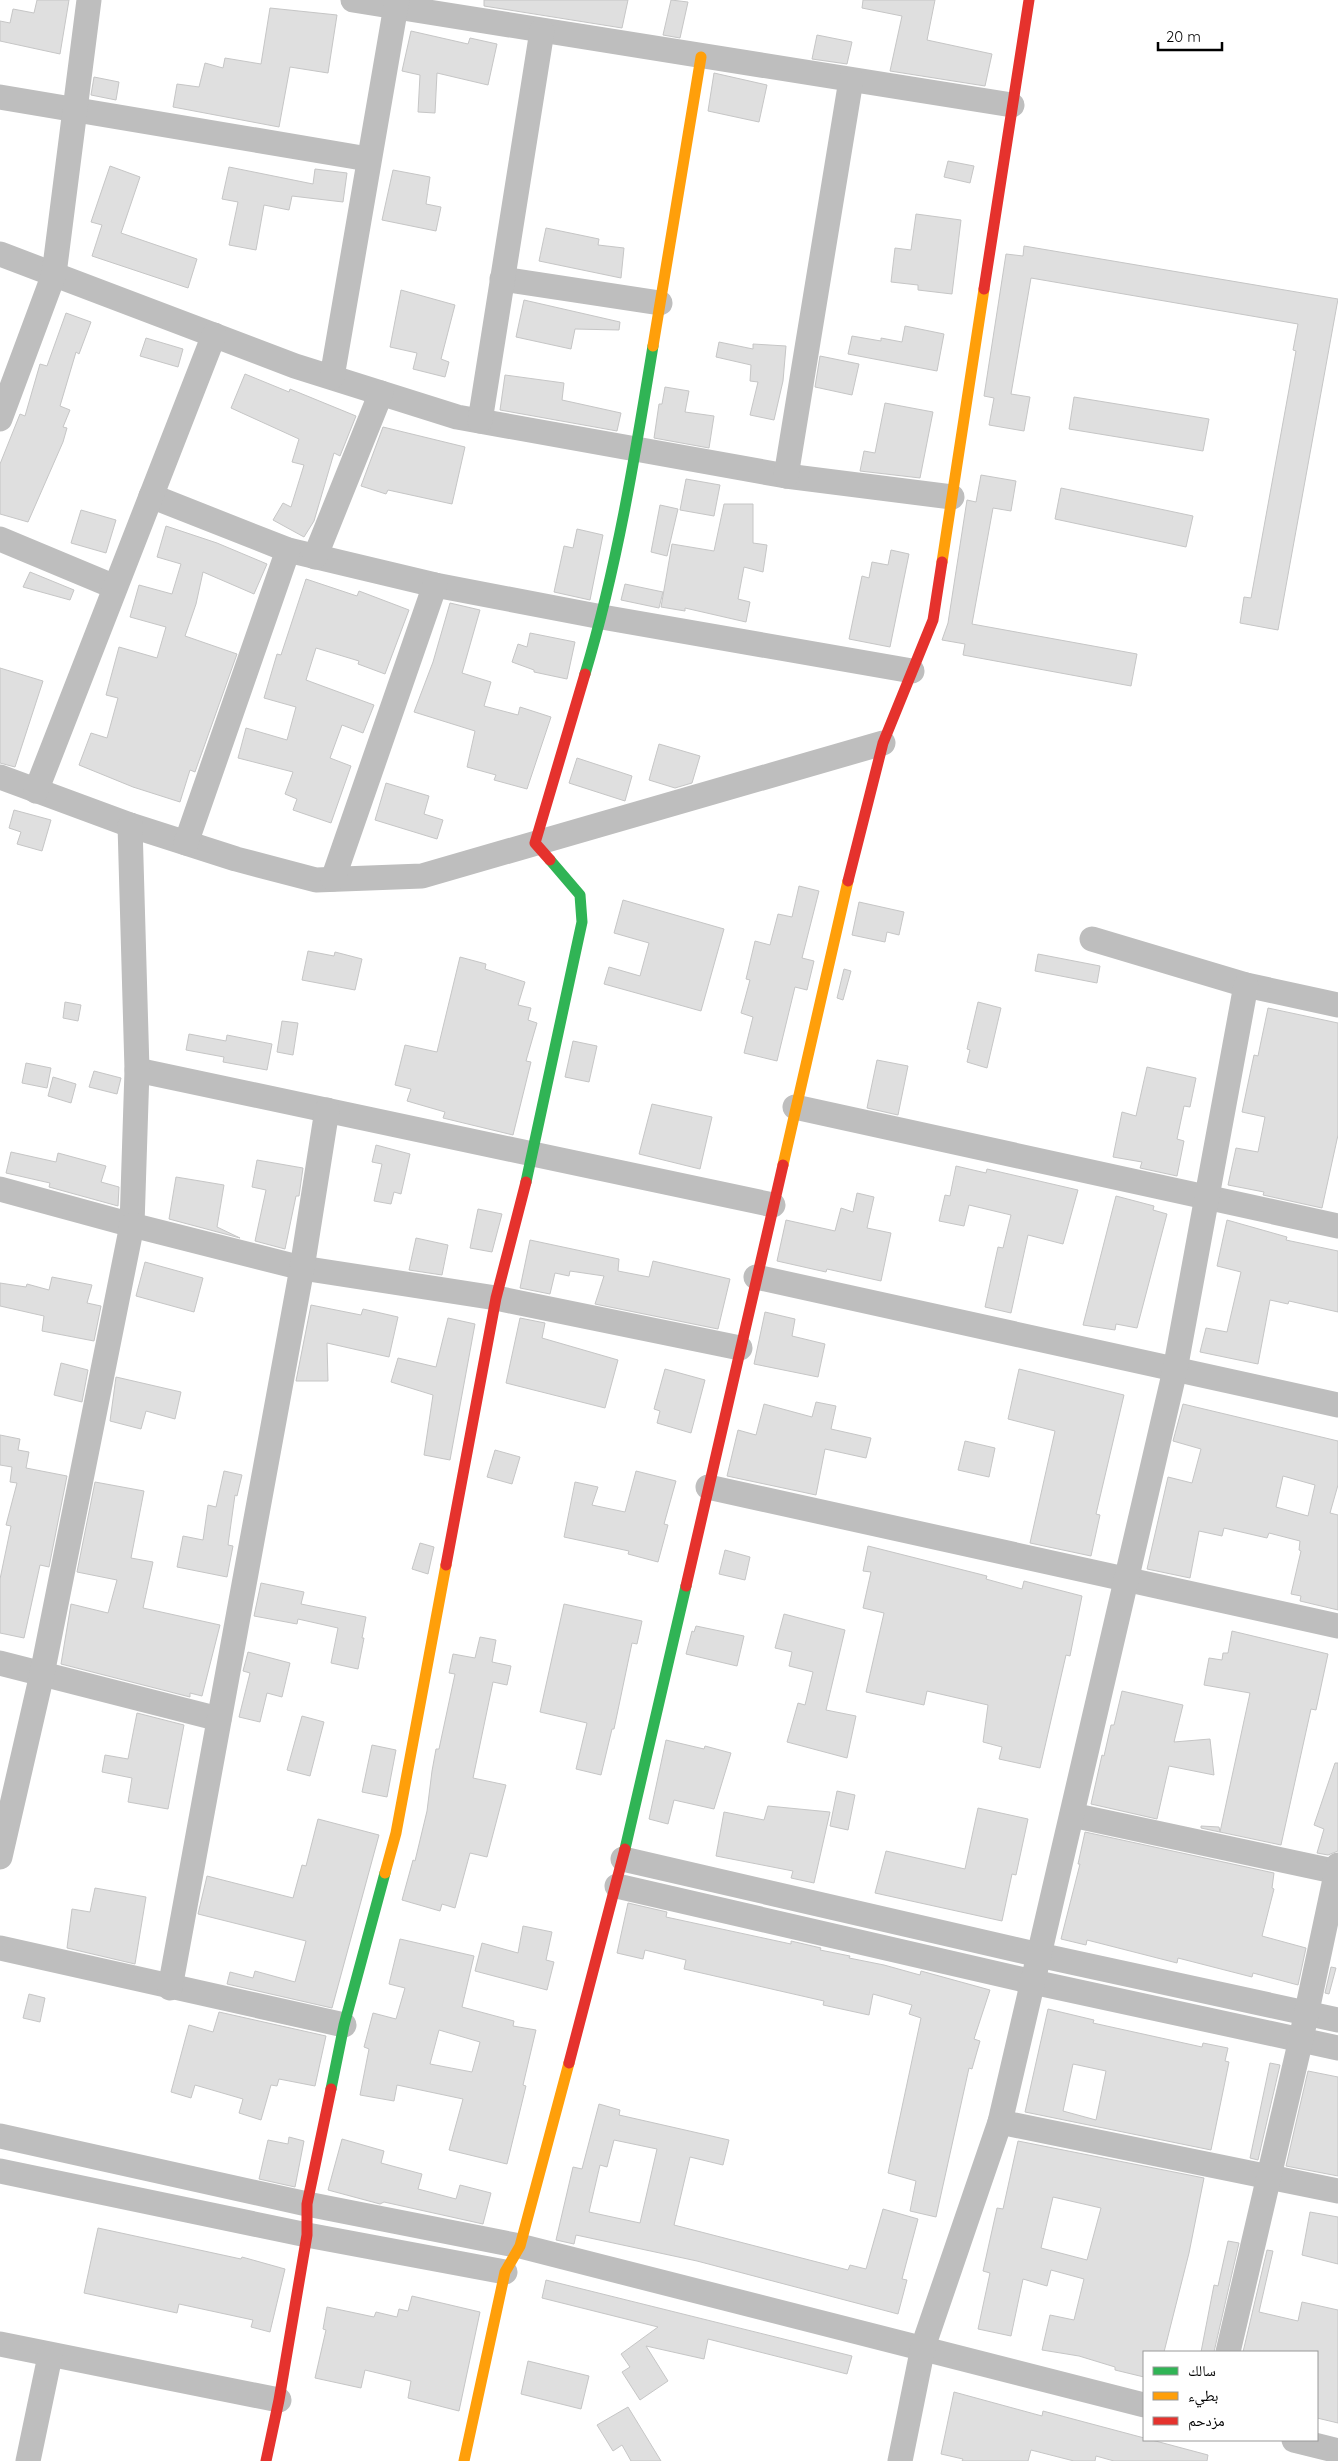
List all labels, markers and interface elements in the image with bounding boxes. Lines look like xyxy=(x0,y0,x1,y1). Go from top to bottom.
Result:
scale bar xyxy=(1158,20,1222,52)
text: 20 m xyxy=(1166,27,1201,46)
legend xyxy=(1143,2351,1318,2441)
text: سالك xyxy=(1188,2361,1216,2380)
text: بطيء xyxy=(1188,2386,1218,2408)
text: مزدحم xyxy=(1188,2411,1225,2431)

